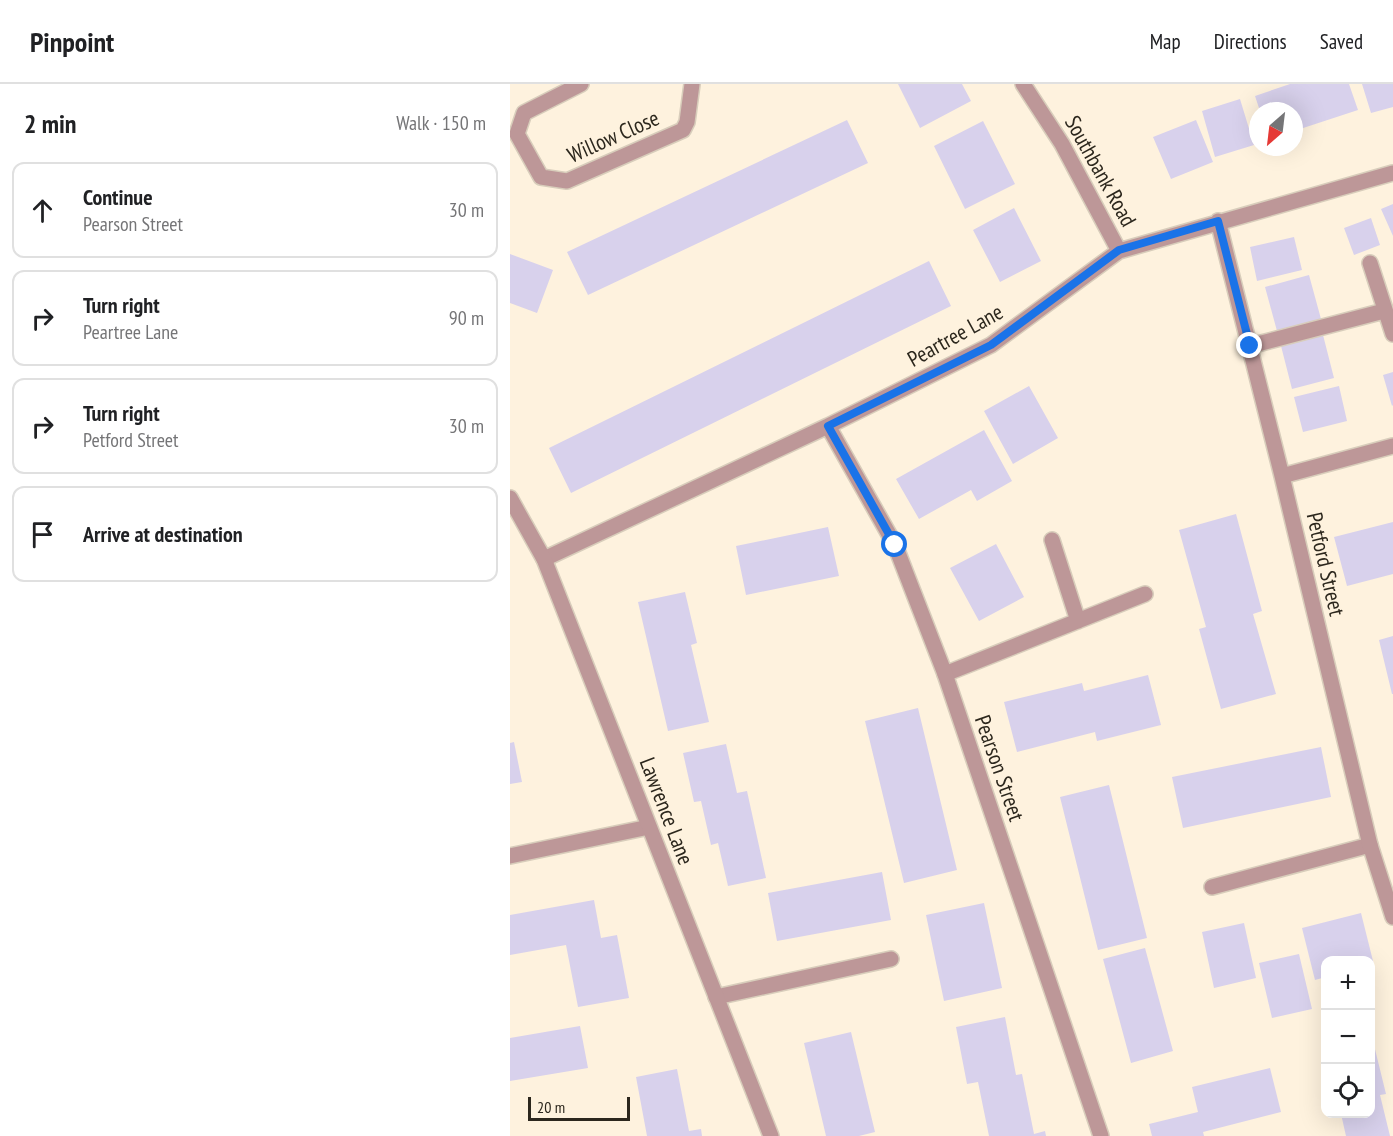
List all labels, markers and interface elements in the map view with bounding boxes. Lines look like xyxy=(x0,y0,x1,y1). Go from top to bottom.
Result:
text: Pinpoint xyxy=(30,23,114,60)
text: Map xyxy=(1150,28,1181,55)
text: Directions xyxy=(1214,28,1287,55)
text: Saved xyxy=(1320,28,1363,55)
north arrow xyxy=(1249,102,1303,156)
street label: Willow Close xyxy=(563,103,663,169)
text: 2 min xyxy=(24,107,77,140)
text: Walk · 150 m xyxy=(396,110,486,136)
street label: Southbank Road xyxy=(1059,111,1143,231)
text: Continue xyxy=(83,183,153,211)
icon: ahead xyxy=(26,194,59,227)
text: 30 m xyxy=(449,197,484,223)
text: Pearson Street xyxy=(83,211,183,237)
text: Turn right xyxy=(83,291,160,319)
street label: Peartree Lane xyxy=(902,297,1008,373)
icon: right xyxy=(26,302,59,335)
text: 90 m xyxy=(449,305,484,331)
text: Peartree Lane xyxy=(83,319,178,345)
route end xyxy=(1236,332,1262,358)
text: Turn right xyxy=(83,399,160,427)
icon: right xyxy=(26,410,59,443)
text: 30 m xyxy=(449,413,484,439)
text: Petford Street xyxy=(83,427,179,453)
street label: Petford Street xyxy=(1301,510,1351,618)
icon: arrive xyxy=(26,518,59,551)
text: Arrive at destination xyxy=(83,520,243,548)
route start xyxy=(881,531,907,557)
street label: Pearson Street xyxy=(969,711,1031,825)
street label: Lawrence Lane xyxy=(634,753,700,869)
map controls xyxy=(1321,956,1375,1118)
button: + xyxy=(1321,956,1375,1010)
button: − xyxy=(1321,1010,1375,1064)
button: locate xyxy=(1321,1064,1375,1118)
scale bar xyxy=(528,1094,630,1122)
text: 20 m xyxy=(537,1097,565,1117)

